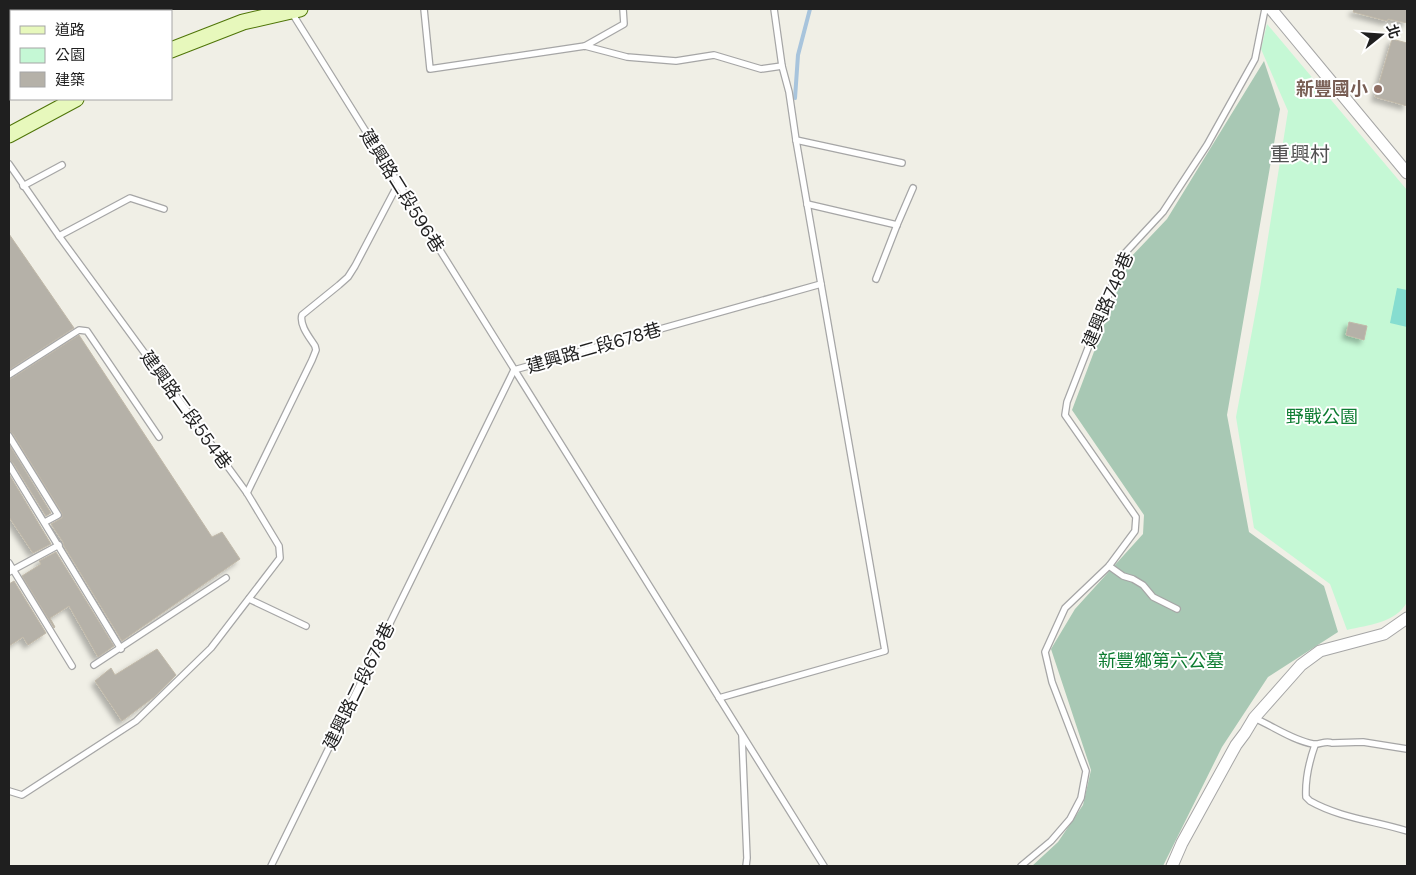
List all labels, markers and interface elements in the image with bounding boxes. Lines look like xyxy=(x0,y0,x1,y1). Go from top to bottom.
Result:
legend xyxy=(10,10,172,100)
north arrow xyxy=(1356,10,1406,60)
text: 道路 xyxy=(55,20,85,40)
text: 北 xyxy=(1383,22,1404,41)
text: 公園 xyxy=(55,45,85,65)
text: 建築 xyxy=(55,70,85,90)
place label: 新豐國小 xyxy=(1296,77,1368,101)
marker: 新豐國小 xyxy=(1372,83,1384,95)
street label: 建興路二段596巷 xyxy=(354,125,450,257)
district label: 重興村 xyxy=(1270,141,1330,167)
street label: 建興路748巷 xyxy=(1077,248,1139,352)
street label: 建興路二段678巷 xyxy=(524,317,664,379)
street label: 建興路二段554巷 xyxy=(135,346,237,474)
park label: 野戰公園 xyxy=(1286,405,1358,429)
street label: 建興路二段678巷 xyxy=(318,618,400,754)
park label: 新豐鄉第六公墓 xyxy=(1098,649,1224,673)

